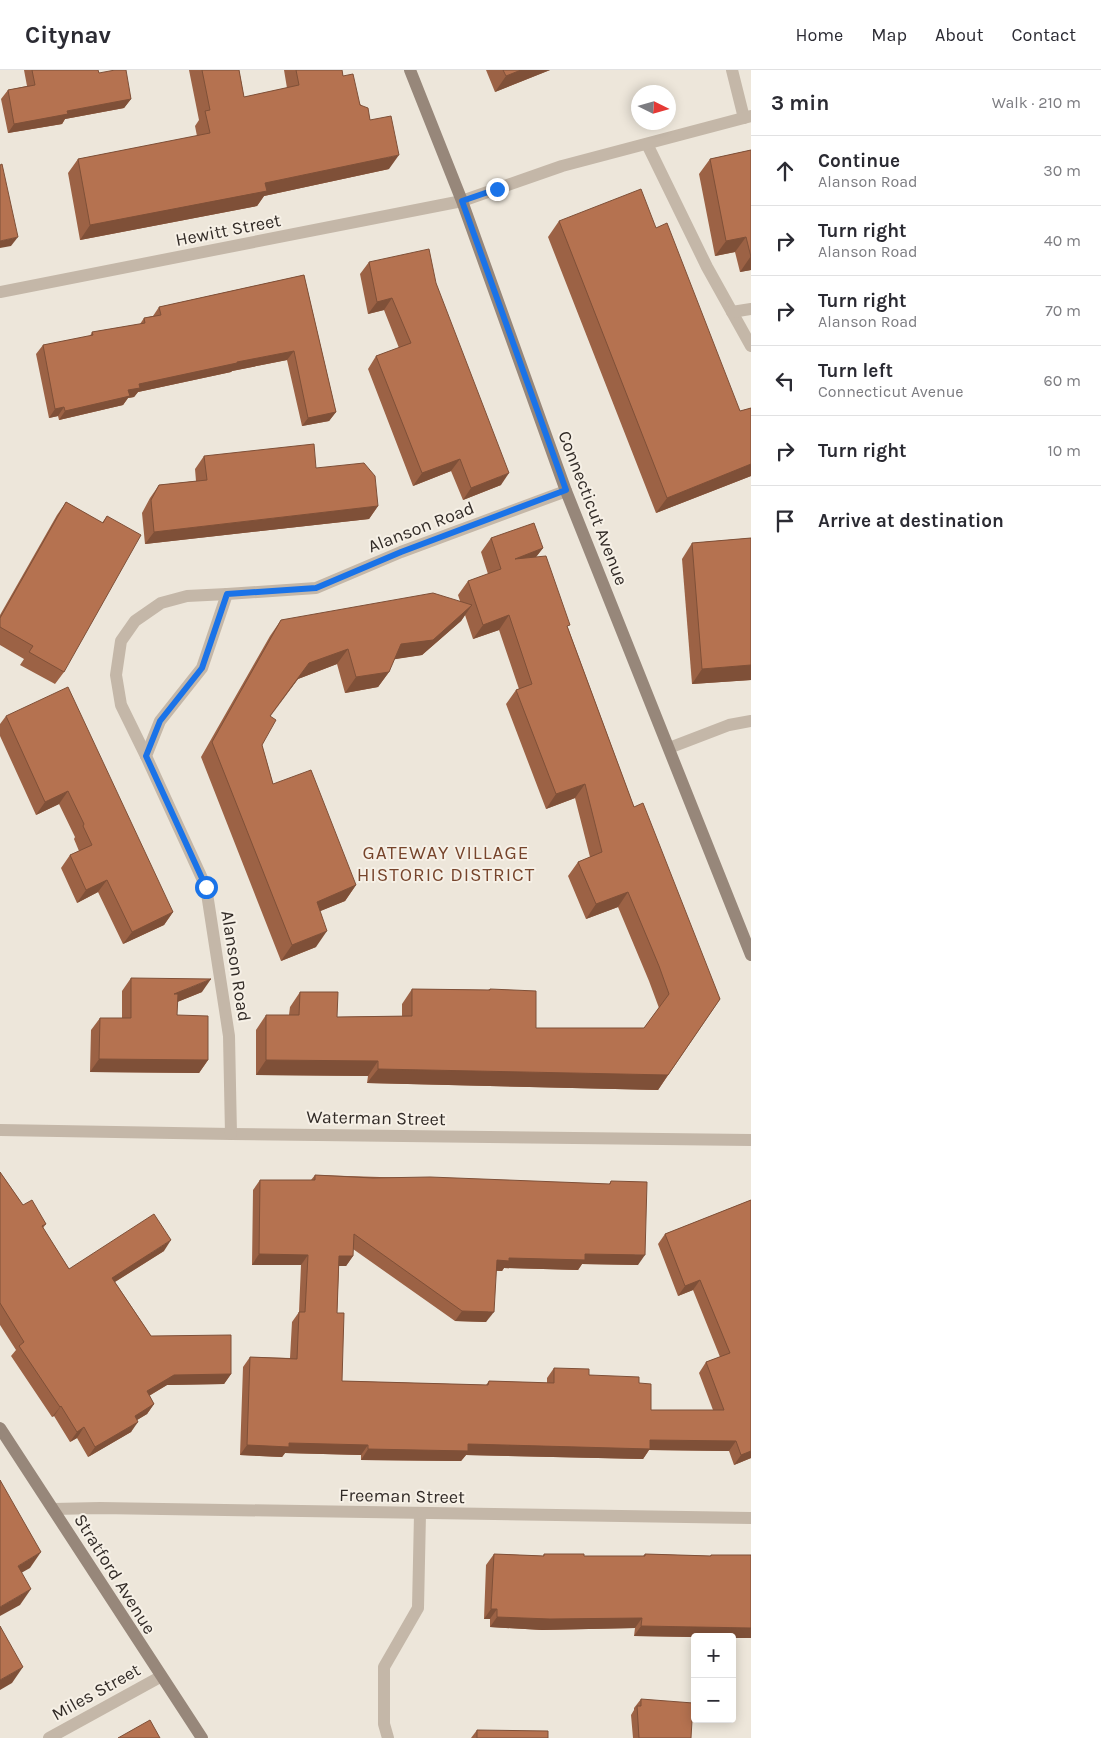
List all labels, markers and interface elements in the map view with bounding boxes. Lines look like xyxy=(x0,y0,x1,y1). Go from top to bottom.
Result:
text: Citynav xyxy=(25,21,111,49)
text: Home xyxy=(795,24,843,46)
text: Map xyxy=(871,24,907,46)
text: About xyxy=(935,24,984,46)
text: Contact xyxy=(1012,24,1076,46)
north arrow xyxy=(631,85,676,130)
text: 3 min xyxy=(771,91,829,115)
text: Walk · 210 m xyxy=(992,93,1081,112)
text: Continue xyxy=(818,150,900,172)
icon: ahead xyxy=(771,157,799,185)
text: 30 m xyxy=(1043,161,1081,180)
text: Alanson Road xyxy=(818,172,918,191)
route end xyxy=(486,178,509,201)
street label: Hewitt Street xyxy=(173,209,283,251)
text: Turn right xyxy=(818,220,907,242)
icon: right xyxy=(771,227,799,255)
text: 40 m xyxy=(1044,231,1081,250)
text: Alanson Road xyxy=(818,242,918,261)
text: Turn right xyxy=(818,290,907,312)
icon: right xyxy=(771,297,799,325)
text: 70 m xyxy=(1045,301,1081,320)
text: Alanson Road xyxy=(818,312,918,331)
text: Turn left xyxy=(818,360,893,382)
icon: left xyxy=(771,367,799,395)
text: 60 m xyxy=(1044,371,1081,390)
text: Connecticut Avenue xyxy=(818,382,964,401)
street label: Connecticut Avenue xyxy=(553,428,633,588)
icon: right xyxy=(771,437,799,465)
text: Turn right xyxy=(818,440,907,462)
text: 10 m xyxy=(1047,441,1081,460)
street label: Alanson Road xyxy=(365,497,477,557)
icon: arrive xyxy=(771,507,799,535)
text: Arrive at destination xyxy=(818,510,1004,532)
district label: GATEWAY VILLAGE HISTORIC DISTRICT xyxy=(357,842,535,886)
route start xyxy=(195,876,218,899)
street label: Alanson Road xyxy=(216,909,256,1023)
street label: Waterman Street xyxy=(306,1106,446,1130)
street label: Freeman Street xyxy=(339,1484,465,1508)
street label: Stratford Avenue xyxy=(69,1510,161,1638)
map controls xyxy=(691,1633,736,1723)
button: + xyxy=(691,1633,736,1678)
street label: Miles Street xyxy=(48,1659,144,1725)
button: − xyxy=(691,1678,736,1723)

